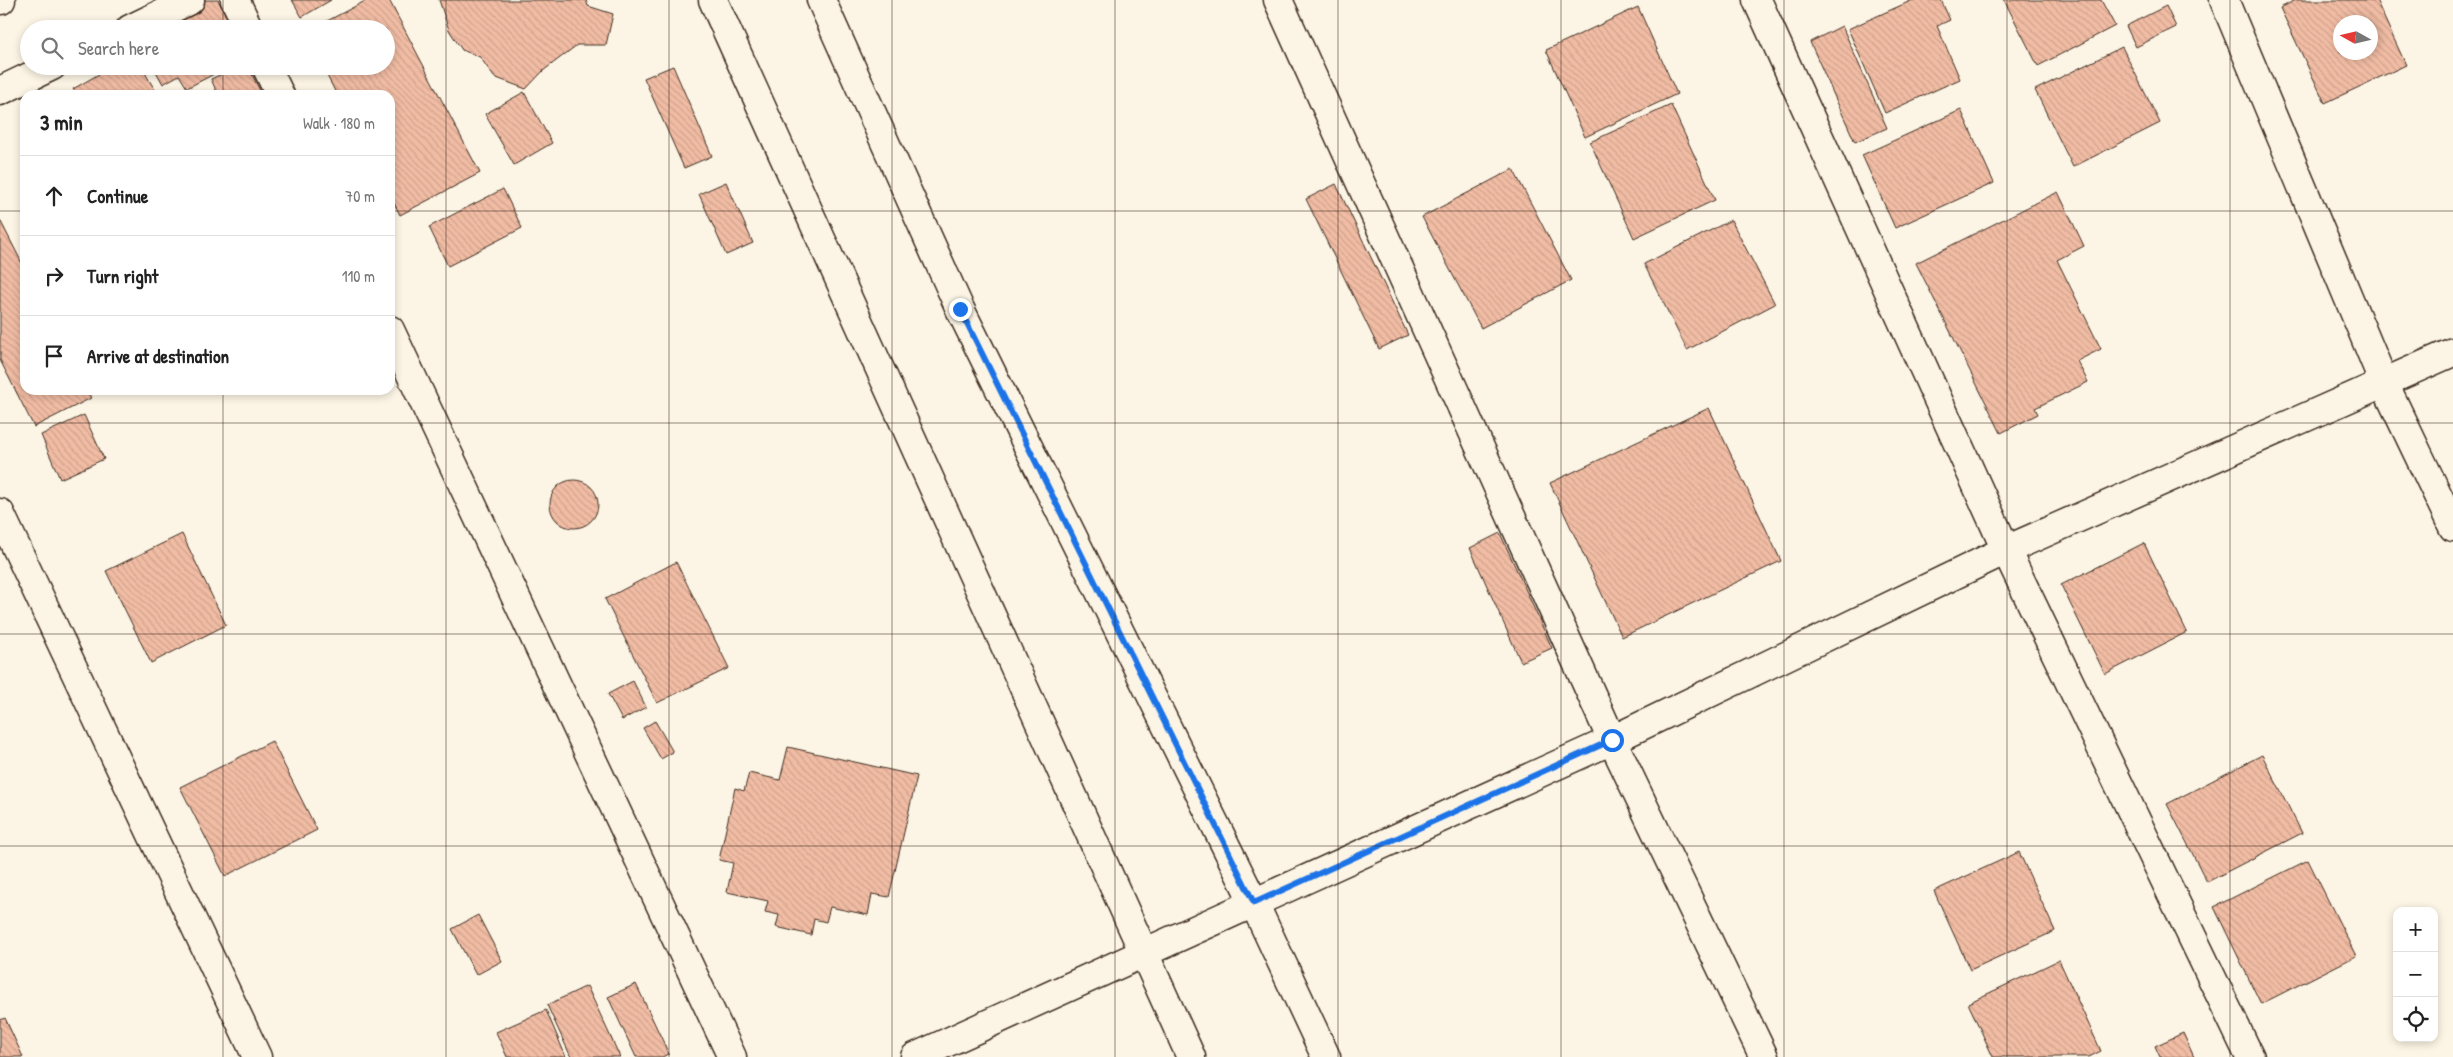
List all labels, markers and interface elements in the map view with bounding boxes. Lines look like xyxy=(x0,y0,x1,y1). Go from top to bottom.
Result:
north arrow xyxy=(2333,15,2378,60)
search box xyxy=(20,20,395,75)
icon: search xyxy=(38,34,66,62)
text: Search here xyxy=(78,35,159,61)
text: 3 min xyxy=(40,108,83,137)
text: Walk · 180 m xyxy=(303,112,375,134)
icon: ahead xyxy=(40,182,68,210)
text: Continue xyxy=(87,183,148,209)
text: 70 m xyxy=(345,185,375,207)
icon: right xyxy=(40,262,68,290)
text: Turn right xyxy=(87,263,158,289)
text: 110 m xyxy=(342,265,375,287)
route end xyxy=(949,298,972,321)
icon: arrive xyxy=(40,342,68,370)
text: Arrive at destination xyxy=(87,343,229,369)
route start xyxy=(1601,729,1624,752)
map controls xyxy=(2393,907,2438,1042)
button: + xyxy=(2393,907,2438,952)
button: − xyxy=(2393,952,2438,997)
button: locate xyxy=(2393,997,2438,1042)

